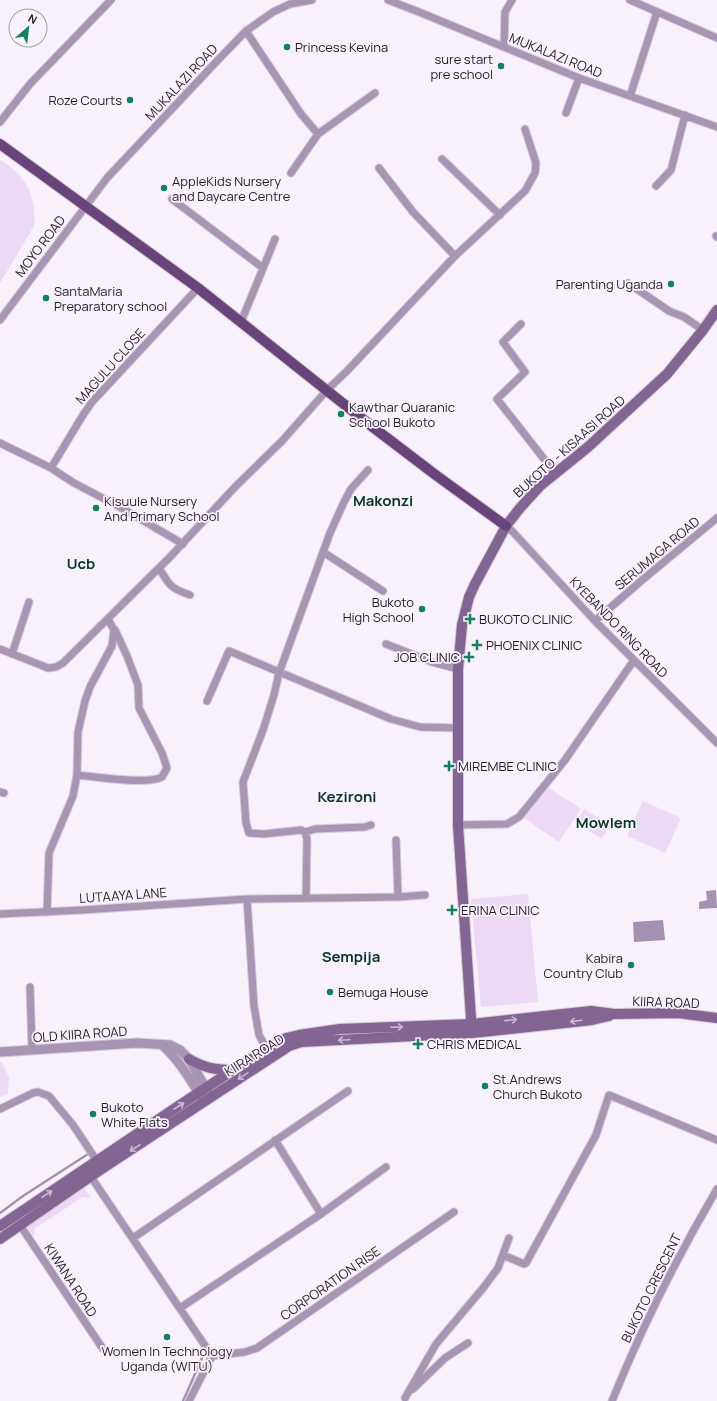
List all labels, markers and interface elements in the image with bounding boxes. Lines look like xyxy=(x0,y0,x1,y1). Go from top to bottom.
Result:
north arrow xyxy=(8,8,48,48)
text: N xyxy=(26,10,40,27)
street label: MUKALAZI ROAD xyxy=(507,28,605,82)
place label: Princess Kevina xyxy=(295,38,388,56)
street label: MUKALAZI ROAD xyxy=(141,40,221,124)
marker: Princess Kevina xyxy=(282,42,292,52)
place label: sure start pre school xyxy=(430,50,493,83)
marker: sure start pre school xyxy=(496,61,506,71)
place label: Roze Courts xyxy=(48,91,122,109)
marker: Roze Courts xyxy=(125,95,135,105)
place label: AppleKids Nursery and Daycare Centre xyxy=(172,172,291,205)
marker: AppleKids Nursery and Daycare Centre xyxy=(159,183,169,193)
street label: MOYO ROAD xyxy=(11,211,69,281)
place label: Parenting Uganda xyxy=(556,275,663,293)
marker: Parenting Uganda xyxy=(666,279,676,289)
place label: SantaMaria Preparatory school xyxy=(54,282,167,315)
marker: SantaMaria Preparatory school xyxy=(41,293,51,303)
street label: MAGULU CLOSE xyxy=(71,324,149,408)
street label: BUKOTO - KISAASI ROAD xyxy=(509,391,629,501)
place label: Kawthar Quaranic School Bukoto xyxy=(349,398,455,431)
marker: Kawthar Quaranic School Bukoto xyxy=(336,409,346,419)
district label: Makonzi xyxy=(353,490,413,511)
place label: Kisuule Nursery And Primary School xyxy=(104,492,219,525)
marker: Kisuule Nursery And Primary School xyxy=(91,503,101,513)
street label: SERUMAGA ROAD xyxy=(611,512,703,594)
district label: Ucb xyxy=(67,553,95,574)
street label: KYEBANDO RING ROAD xyxy=(566,572,672,682)
place label: Bukoto High School xyxy=(343,593,414,626)
marker: Bukoto High School xyxy=(417,604,427,614)
place label: BUKOTO CLINIC xyxy=(479,610,573,628)
marker: BUKOTO CLINIC xyxy=(464,613,476,625)
place label: PHOENIX CLINIC xyxy=(486,636,582,654)
marker: PHOENIX CLINIC xyxy=(471,639,483,651)
place label: JOB CLINIC xyxy=(394,648,460,666)
marker: JOB CLINIC xyxy=(463,651,475,663)
place label: MIREMBE CLINIC xyxy=(458,757,557,775)
marker: MIREMBE CLINIC xyxy=(443,760,455,772)
district label: Kezironi xyxy=(317,786,377,807)
district label: Mowlem xyxy=(576,812,636,833)
street label: LUTAAYA LANE xyxy=(79,883,167,907)
place label: ERINA CLINIC xyxy=(461,901,540,919)
marker: ERINA CLINIC xyxy=(446,904,458,916)
district label: Sempija xyxy=(322,946,380,967)
place label: Kabira Country Club xyxy=(544,949,623,982)
marker: Kabira Country Club xyxy=(626,960,636,970)
place label: Bemuga House xyxy=(338,983,429,1001)
marker: Bemuga House xyxy=(325,987,335,997)
street label: KIIRA ROAD xyxy=(632,992,700,1012)
one-way arrow xyxy=(504,1017,517,1024)
one-way arrow xyxy=(570,1018,583,1025)
street label: OLD KIIRA ROAD xyxy=(32,1022,128,1046)
one-way arrow xyxy=(390,1024,403,1031)
street label: KIIRA ROAD xyxy=(221,1029,287,1080)
place label: CHRIS MEDICAL xyxy=(427,1035,521,1053)
one-way arrow xyxy=(337,1037,350,1044)
marker: CHRIS MEDICAL xyxy=(412,1038,424,1050)
place label: St.Andrews Church Bukoto xyxy=(493,1070,582,1103)
one-way arrow xyxy=(238,1072,249,1080)
marker: St.Andrews Church Bukoto xyxy=(480,1081,490,1091)
place label: Bukoto White Flats xyxy=(101,1098,168,1131)
one-way arrow xyxy=(173,1102,184,1110)
marker: Bukoto White Flats xyxy=(88,1109,98,1119)
one-way arrow xyxy=(129,1143,140,1152)
one-way arrow xyxy=(41,1190,52,1198)
street label: BUKOTO CRESCENT xyxy=(617,1230,685,1346)
street label: KIWANA ROAD xyxy=(41,1240,102,1320)
street label: CORPORATION RISE xyxy=(276,1242,384,1324)
marker: Women In Technology Uganda (WITU) xyxy=(162,1332,172,1342)
place label: Women In Technology Uganda (WITU) xyxy=(101,1342,233,1375)

